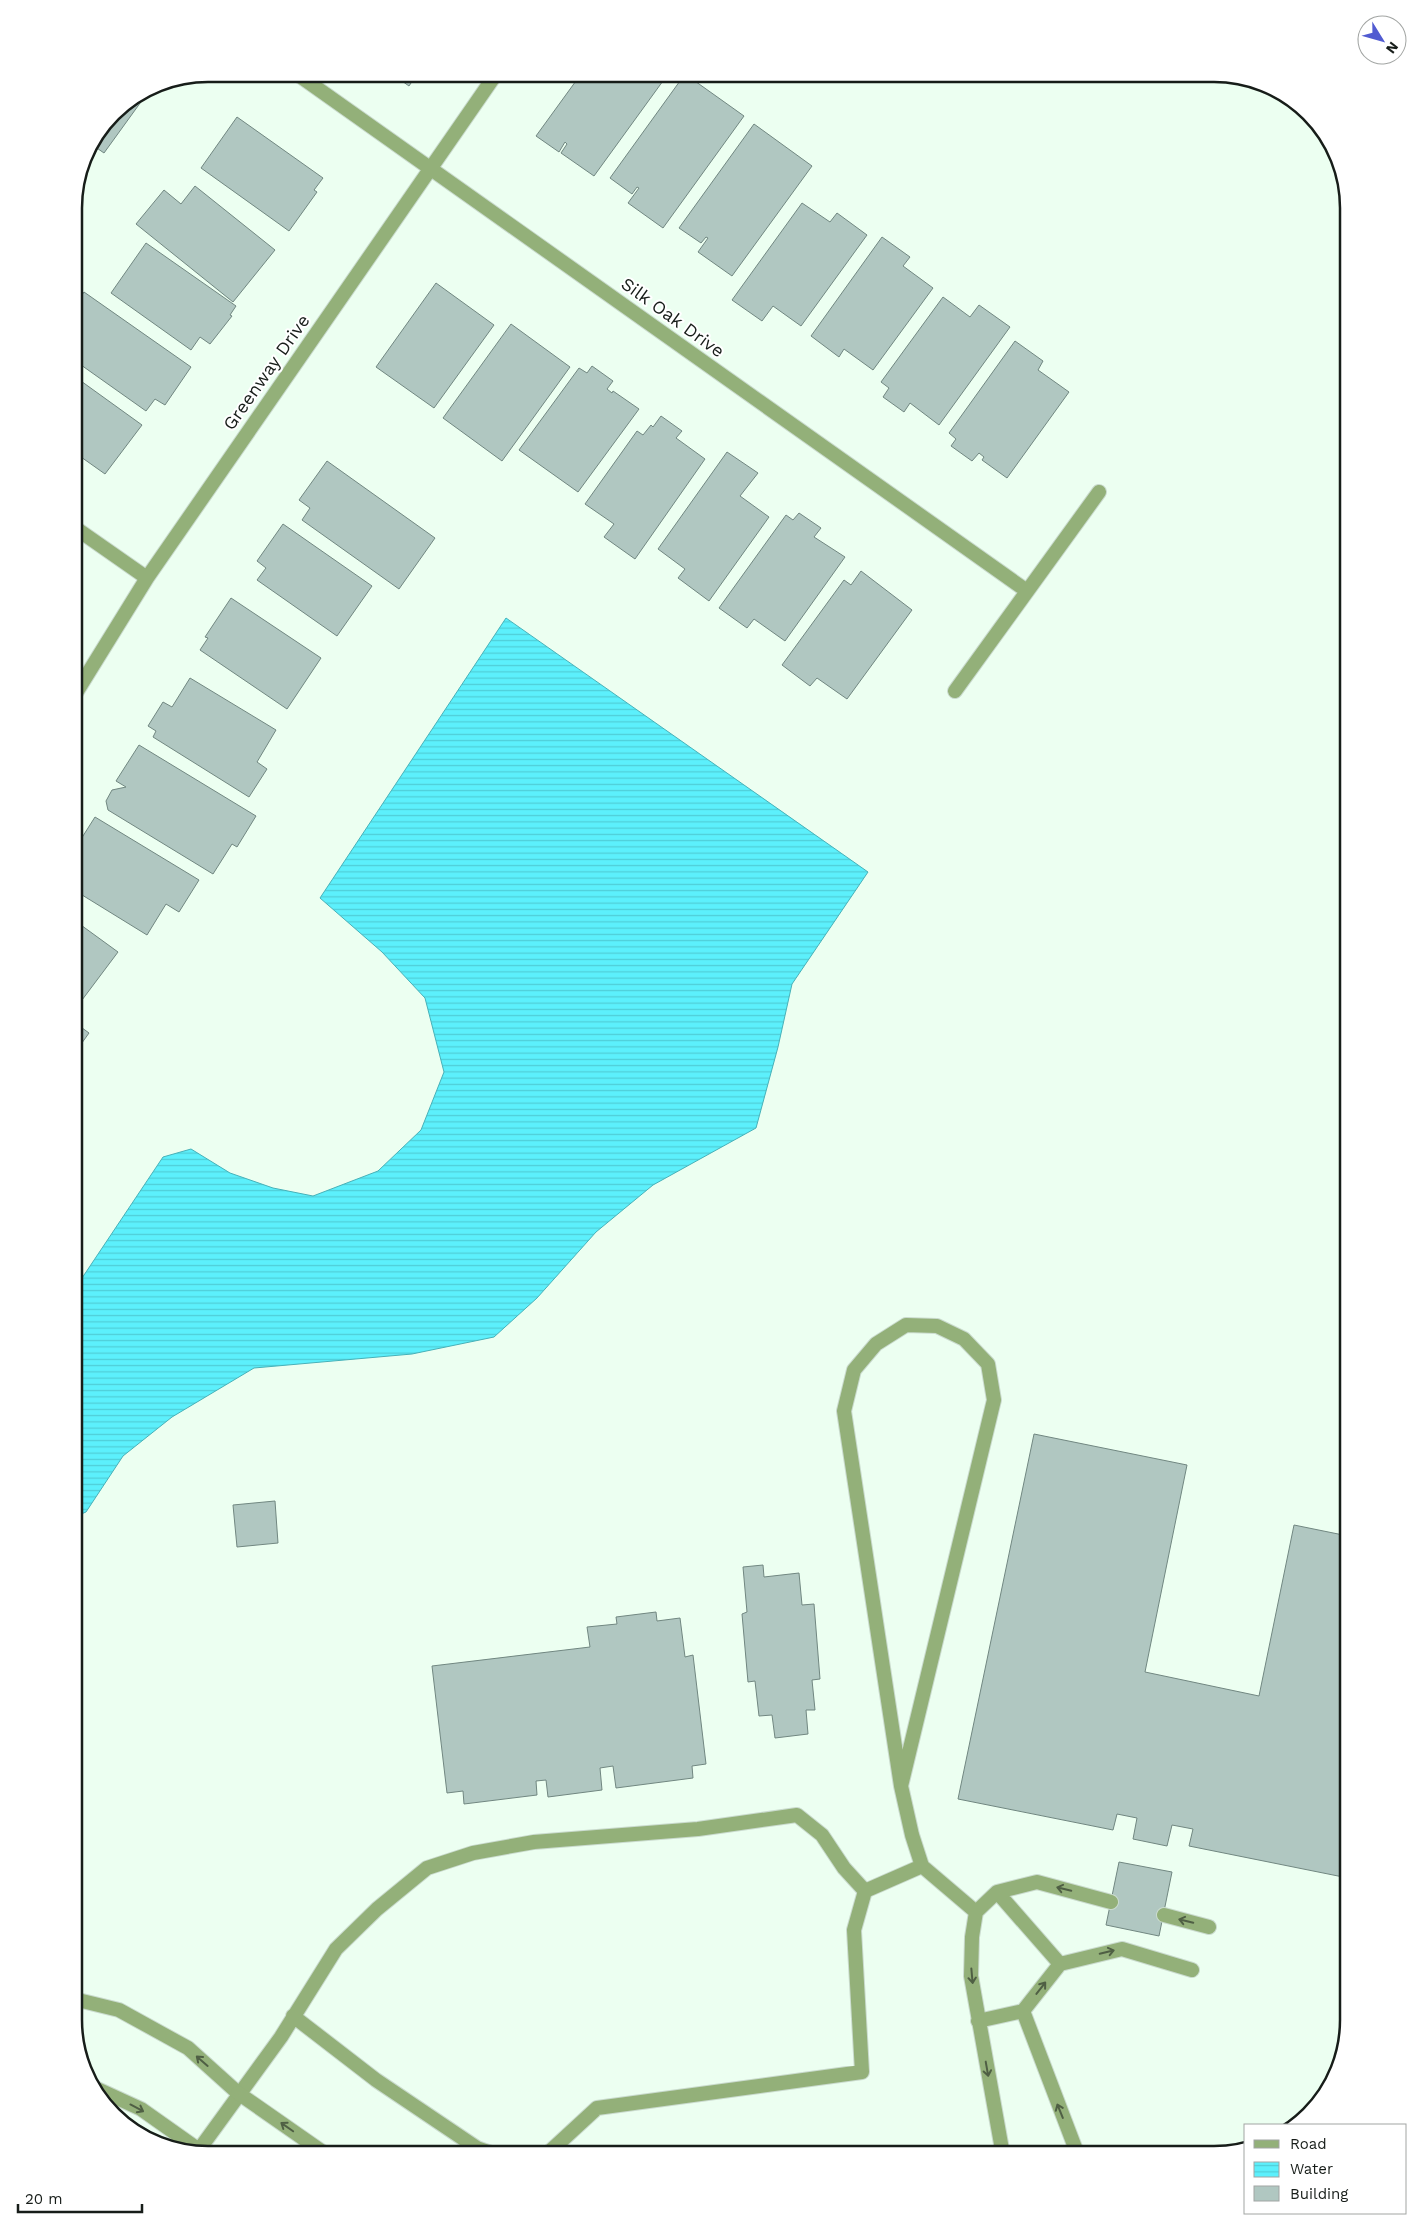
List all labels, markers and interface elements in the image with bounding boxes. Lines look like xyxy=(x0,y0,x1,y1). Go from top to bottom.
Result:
north arrow xyxy=(1357,15,1407,65)
text: N xyxy=(1383,39,1402,57)
street label: Silk Oak Drive xyxy=(617,273,729,361)
street label: Greenway Drive xyxy=(218,310,314,434)
one-way arrow xyxy=(1056,1884,1072,1893)
one-way arrow xyxy=(1179,1916,1195,1925)
one-way arrow xyxy=(1099,1947,1115,1956)
one-way arrow xyxy=(967,1968,976,1984)
one-way arrow xyxy=(1036,1982,1047,1995)
one-way arrow xyxy=(195,2055,208,2067)
one-way arrow xyxy=(983,2061,993,2077)
one-way arrow xyxy=(129,2104,144,2113)
one-way arrow xyxy=(1055,2104,1064,2119)
one-way arrow xyxy=(280,2122,294,2132)
legend xyxy=(1244,2124,1407,2214)
text: Road xyxy=(1290,2135,1327,2153)
text: Water xyxy=(1290,2160,1333,2178)
scale bar xyxy=(18,2182,141,2214)
text: Building xyxy=(1290,2185,1348,2203)
text: 20 m xyxy=(25,2190,63,2208)

